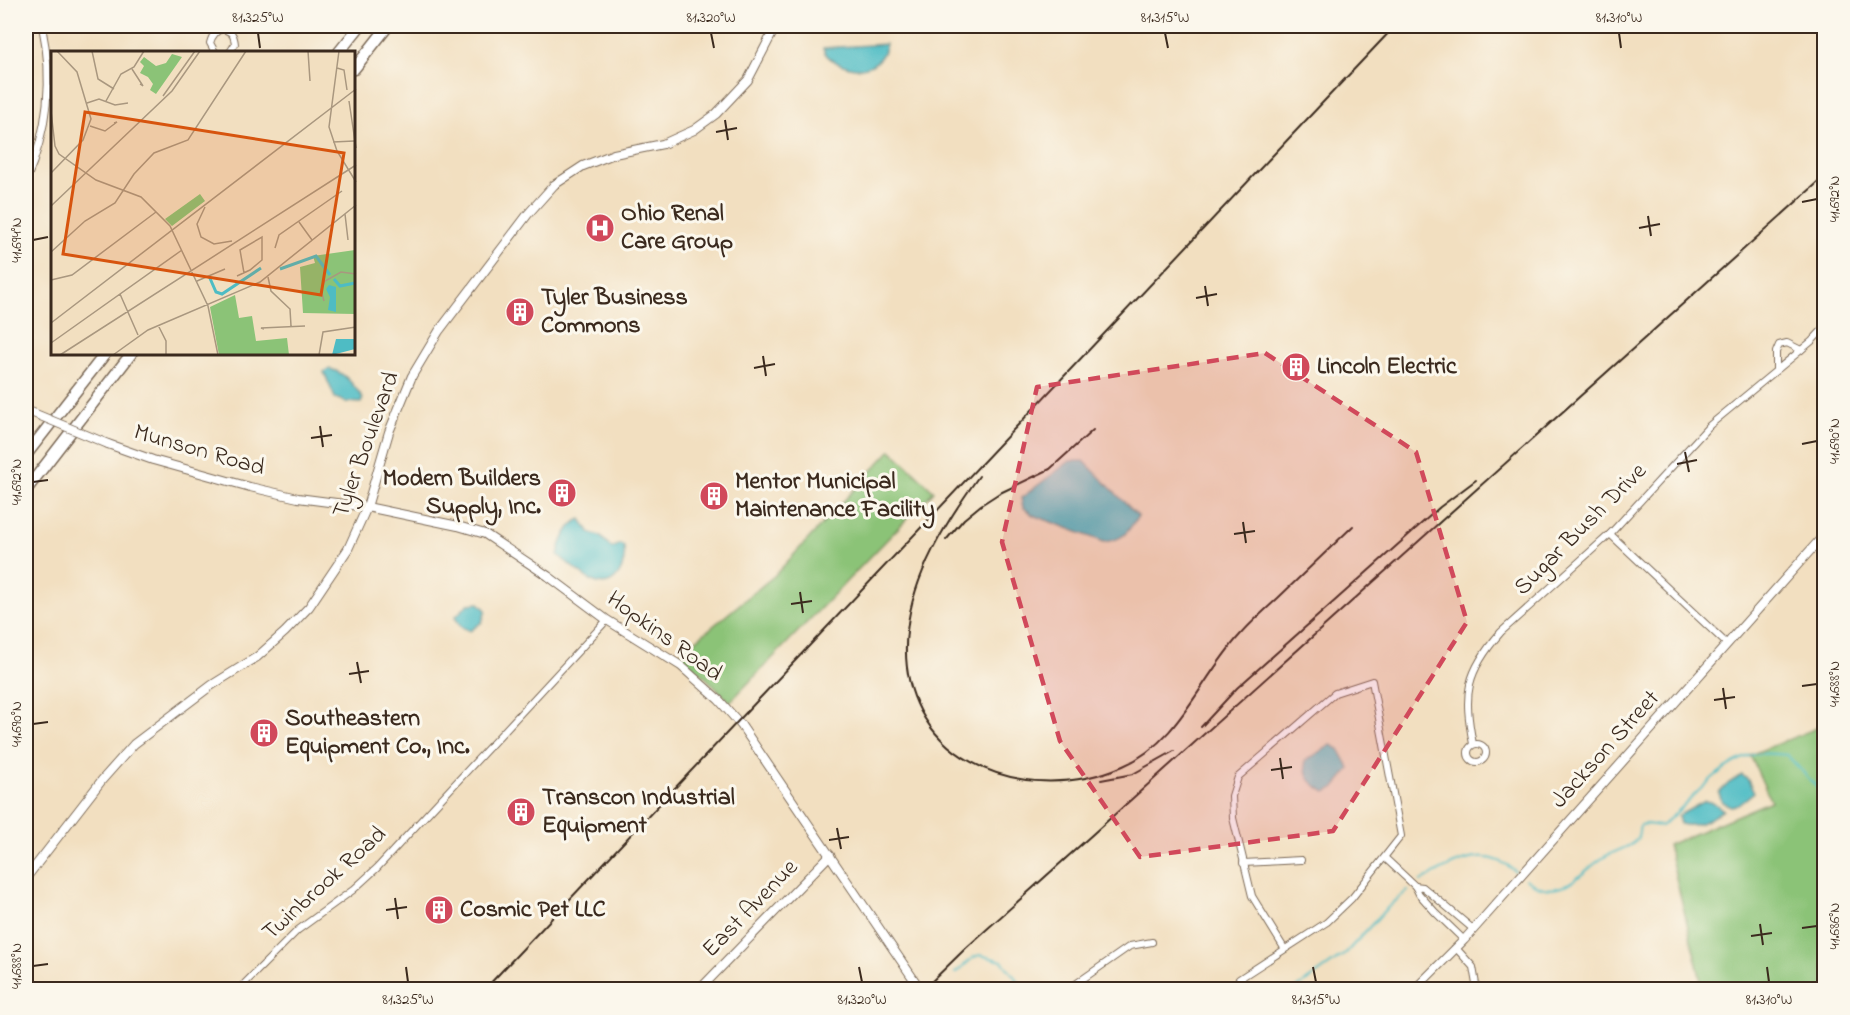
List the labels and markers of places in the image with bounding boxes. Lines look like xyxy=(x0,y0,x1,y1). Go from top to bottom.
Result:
place label: Ohio Renal Care Group xyxy=(621,197,733,260)
hospital icon: Ohio Renal Care Group xyxy=(584,212,616,244)
place label: Tyler Business Commons xyxy=(541,281,688,344)
building icon: Tyler Business Commons xyxy=(504,296,536,328)
place label: Lincoln Electric xyxy=(1317,350,1458,385)
building icon: Lincoln Electric xyxy=(1280,351,1312,383)
place label: Modern Builders Supply, Inc. xyxy=(382,462,541,526)
place label: Mentor Municipal Maintenance Facility xyxy=(735,465,935,529)
building icon: Modern Builders Supply, Inc. xyxy=(546,477,578,509)
building icon: Mentor Municipal Maintenance Facility xyxy=(698,480,730,512)
place label: Southeastern Equipment Co., Inc. xyxy=(285,702,470,765)
building icon: Southeastern Equipment Co., Inc. xyxy=(248,717,280,749)
place label: Transcon Industrial Equipment xyxy=(542,781,735,844)
building icon: Transcon Industrial Equipment xyxy=(505,796,537,828)
place label: Cosmic Pet LLC xyxy=(460,893,606,928)
building icon: Cosmic Pet LLC xyxy=(423,894,455,926)

